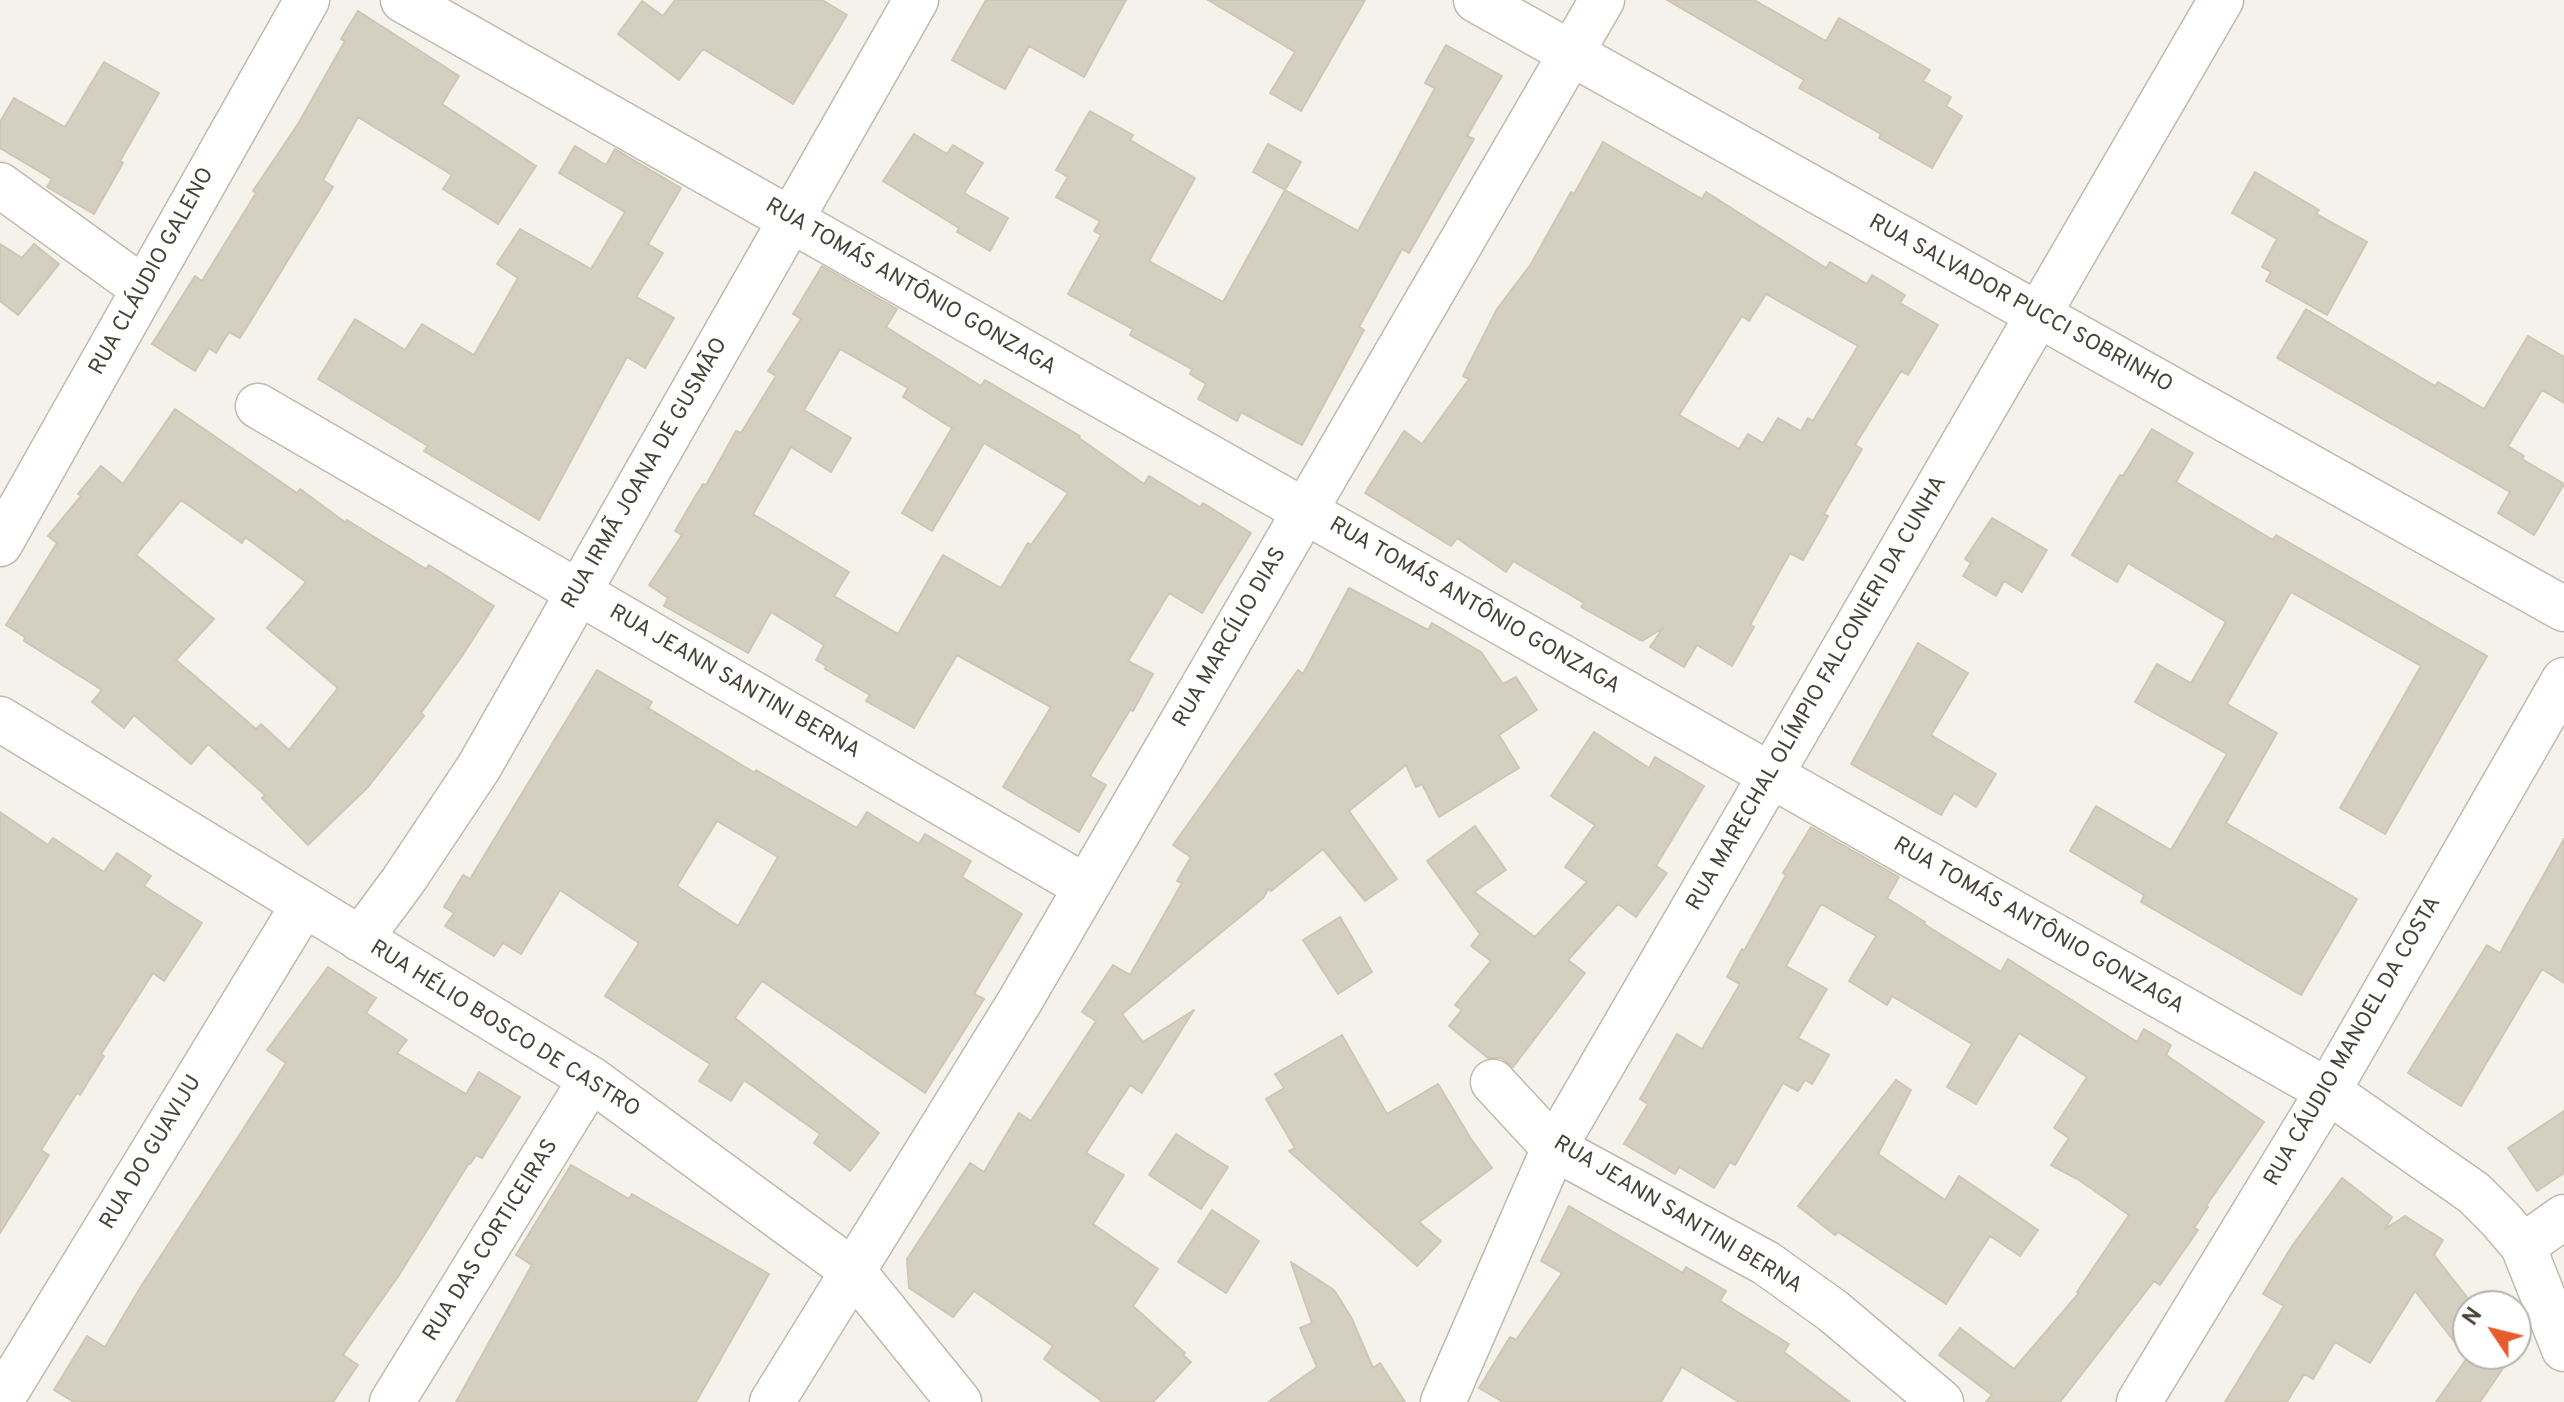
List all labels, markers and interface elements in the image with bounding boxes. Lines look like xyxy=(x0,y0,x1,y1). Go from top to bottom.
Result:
street label: RUA CLÁUDIO GALENO xyxy=(85,164,221,380)
street label: RUA TOMÁS ANTÔNIO GONZAGA xyxy=(760,194,1060,382)
street label: RUA SALVADOR PUCCI SOBRINHO xyxy=(1864,210,2176,400)
street label: RUA IRMÃ JOANA DE GUSMÃO xyxy=(557,334,735,614)
street label: RUA MARECHAL OLÍMPIO FALCONIERI DA CUNHA xyxy=(1682,472,1954,916)
street label: RUA TOMÁS ANTÔNIO GONZAGA xyxy=(1324,513,1624,701)
street label: RUA MARCÍLIO DIAS xyxy=(1169,543,1293,733)
street label: RUA JEANN SANTINI BERNA xyxy=(604,600,864,766)
street label: RUA TOMÁS ANTÔNIO GONZAGA xyxy=(1888,833,2188,1021)
street label: RUA CÁUDIO MANOEL DA COSTA xyxy=(2260,893,2448,1191)
street label: RUA HÉLIO BOSCO DE CASTRO xyxy=(364,936,644,1124)
street label: RUA DO GUAVIJU xyxy=(96,1071,208,1235)
street label: RUA JEANN SANTINI BERNA xyxy=(1548,1131,1806,1301)
street label: RUA DAS CORTICEIRAS xyxy=(419,1135,565,1347)
north arrow xyxy=(2452,1290,2532,1370)
text: N xyxy=(2458,1303,2489,1331)

